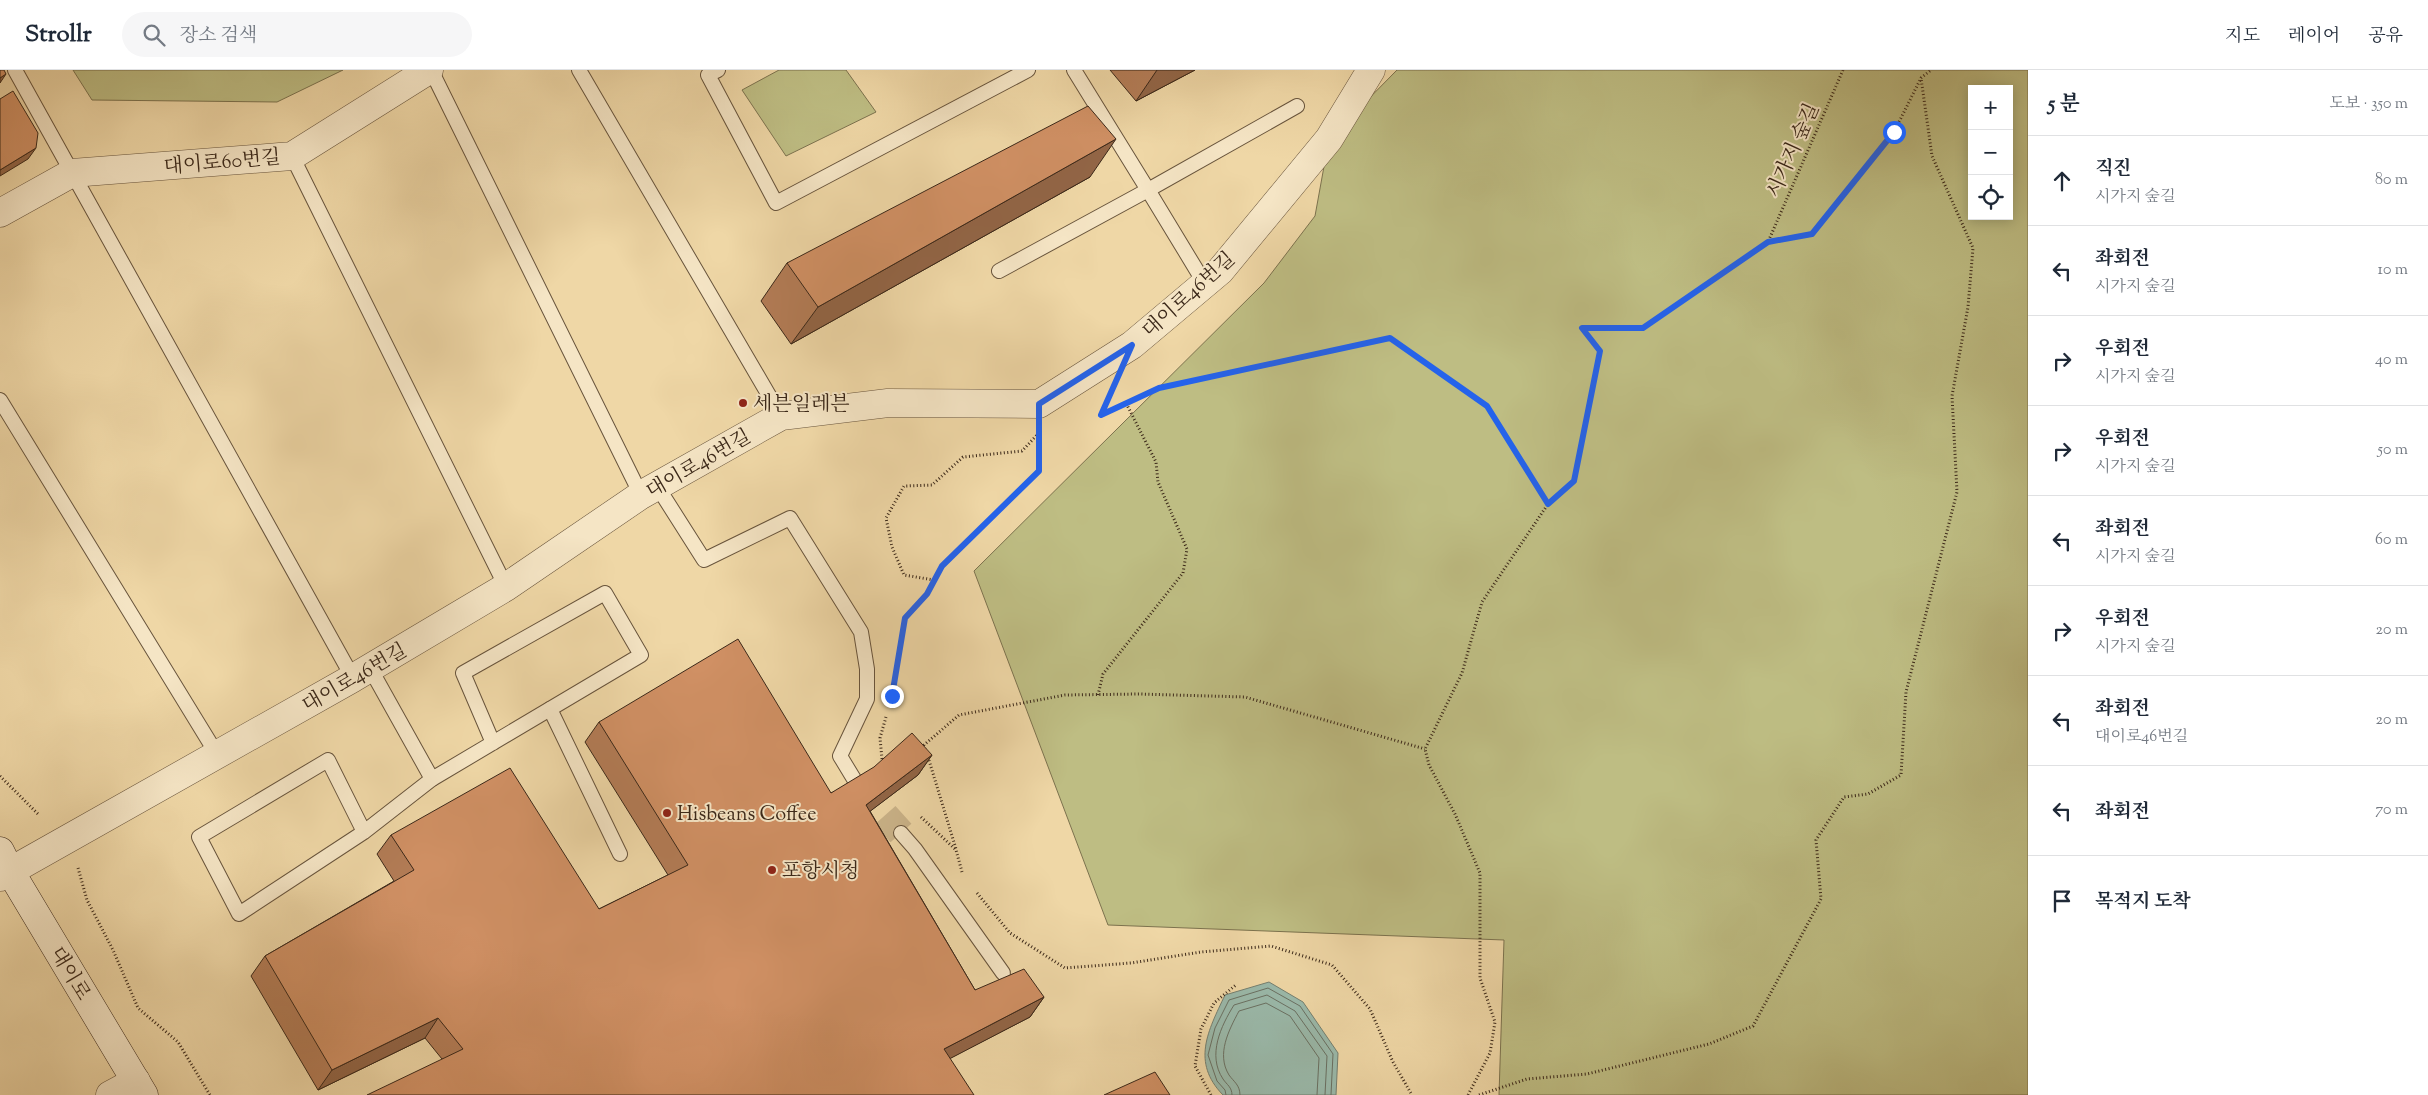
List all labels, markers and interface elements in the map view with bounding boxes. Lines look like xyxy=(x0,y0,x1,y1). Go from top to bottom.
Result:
search box xyxy=(122,12,472,57)
text: Strollr xyxy=(25,18,92,52)
icon: search xyxy=(140,21,168,49)
text: 장소 검색 xyxy=(180,23,257,50)
text: 지도 xyxy=(2225,24,2260,50)
text: 레이어 xyxy=(2288,24,2340,50)
text: 공유 xyxy=(2368,24,2403,50)
map controls xyxy=(1968,85,2013,220)
button: + xyxy=(1968,85,2013,130)
text: 5 분 xyxy=(2048,90,2080,120)
text: 도보 · 350 m xyxy=(2329,93,2408,116)
street label: 시가지 숲길 xyxy=(1761,99,1828,203)
route start xyxy=(1883,121,1906,144)
button: − xyxy=(1968,130,2013,175)
street label: 대이로60번길 xyxy=(163,144,282,183)
text: 직진 xyxy=(2095,156,2132,183)
icon: ahead xyxy=(2048,167,2076,195)
text: 80 m xyxy=(2375,169,2408,192)
button: locate xyxy=(1968,175,2013,220)
text: 시가지 숲길 xyxy=(2095,186,2176,209)
street label: 대이로46번길 xyxy=(1137,246,1243,346)
text: 좌회전 xyxy=(2095,246,2150,273)
icon: left xyxy=(2048,257,2076,285)
text: 10 m xyxy=(2378,259,2408,282)
text: 시가지 숲길 xyxy=(2095,276,2176,299)
text: 우회전 xyxy=(2095,336,2150,363)
icon: right xyxy=(2048,347,2076,375)
text: 40 m xyxy=(2375,349,2408,372)
text: 시가지 숲길 xyxy=(2095,366,2176,389)
place label: 세븐일레븐 xyxy=(753,391,850,420)
marker: 세븐일레븐 xyxy=(737,397,749,409)
street label: 대이로46번길 xyxy=(642,423,757,507)
text: 우회전 xyxy=(2095,426,2150,453)
icon: right xyxy=(2048,437,2076,465)
text: 50 m xyxy=(2377,439,2408,462)
text: 시가지 숲길 xyxy=(2095,456,2176,479)
text: 좌회전 xyxy=(2095,516,2150,543)
icon: left xyxy=(2048,527,2076,555)
text: 60 m xyxy=(2375,529,2408,552)
text: 시가지 숲길 xyxy=(2095,546,2176,569)
text: 우회전 xyxy=(2095,606,2150,633)
icon: right xyxy=(2048,617,2076,645)
text: 20 m xyxy=(2375,619,2408,642)
text: 시가지 숲길 xyxy=(2095,636,2176,659)
street label: 대이로46번길 xyxy=(298,637,413,721)
route end xyxy=(881,685,904,708)
text: 좌회전 xyxy=(2095,696,2150,723)
icon: left xyxy=(2048,707,2076,735)
text: 20 m xyxy=(2375,709,2408,732)
text: 대이로46번길 xyxy=(2095,726,2188,749)
icon: left xyxy=(2048,797,2076,825)
text: 좌회전 xyxy=(2095,799,2150,826)
text: 70 m xyxy=(2375,799,2408,822)
place label: Hisbeans Coffee xyxy=(677,801,816,830)
marker: Hisbeans Coffee xyxy=(661,807,673,819)
place label: 포항시청 xyxy=(782,858,859,887)
marker: 포항시청 xyxy=(766,864,778,876)
icon: arrive xyxy=(2048,887,2076,915)
text: 목적지 도착 xyxy=(2095,889,2191,916)
street label: 대이로 xyxy=(42,942,96,1007)

